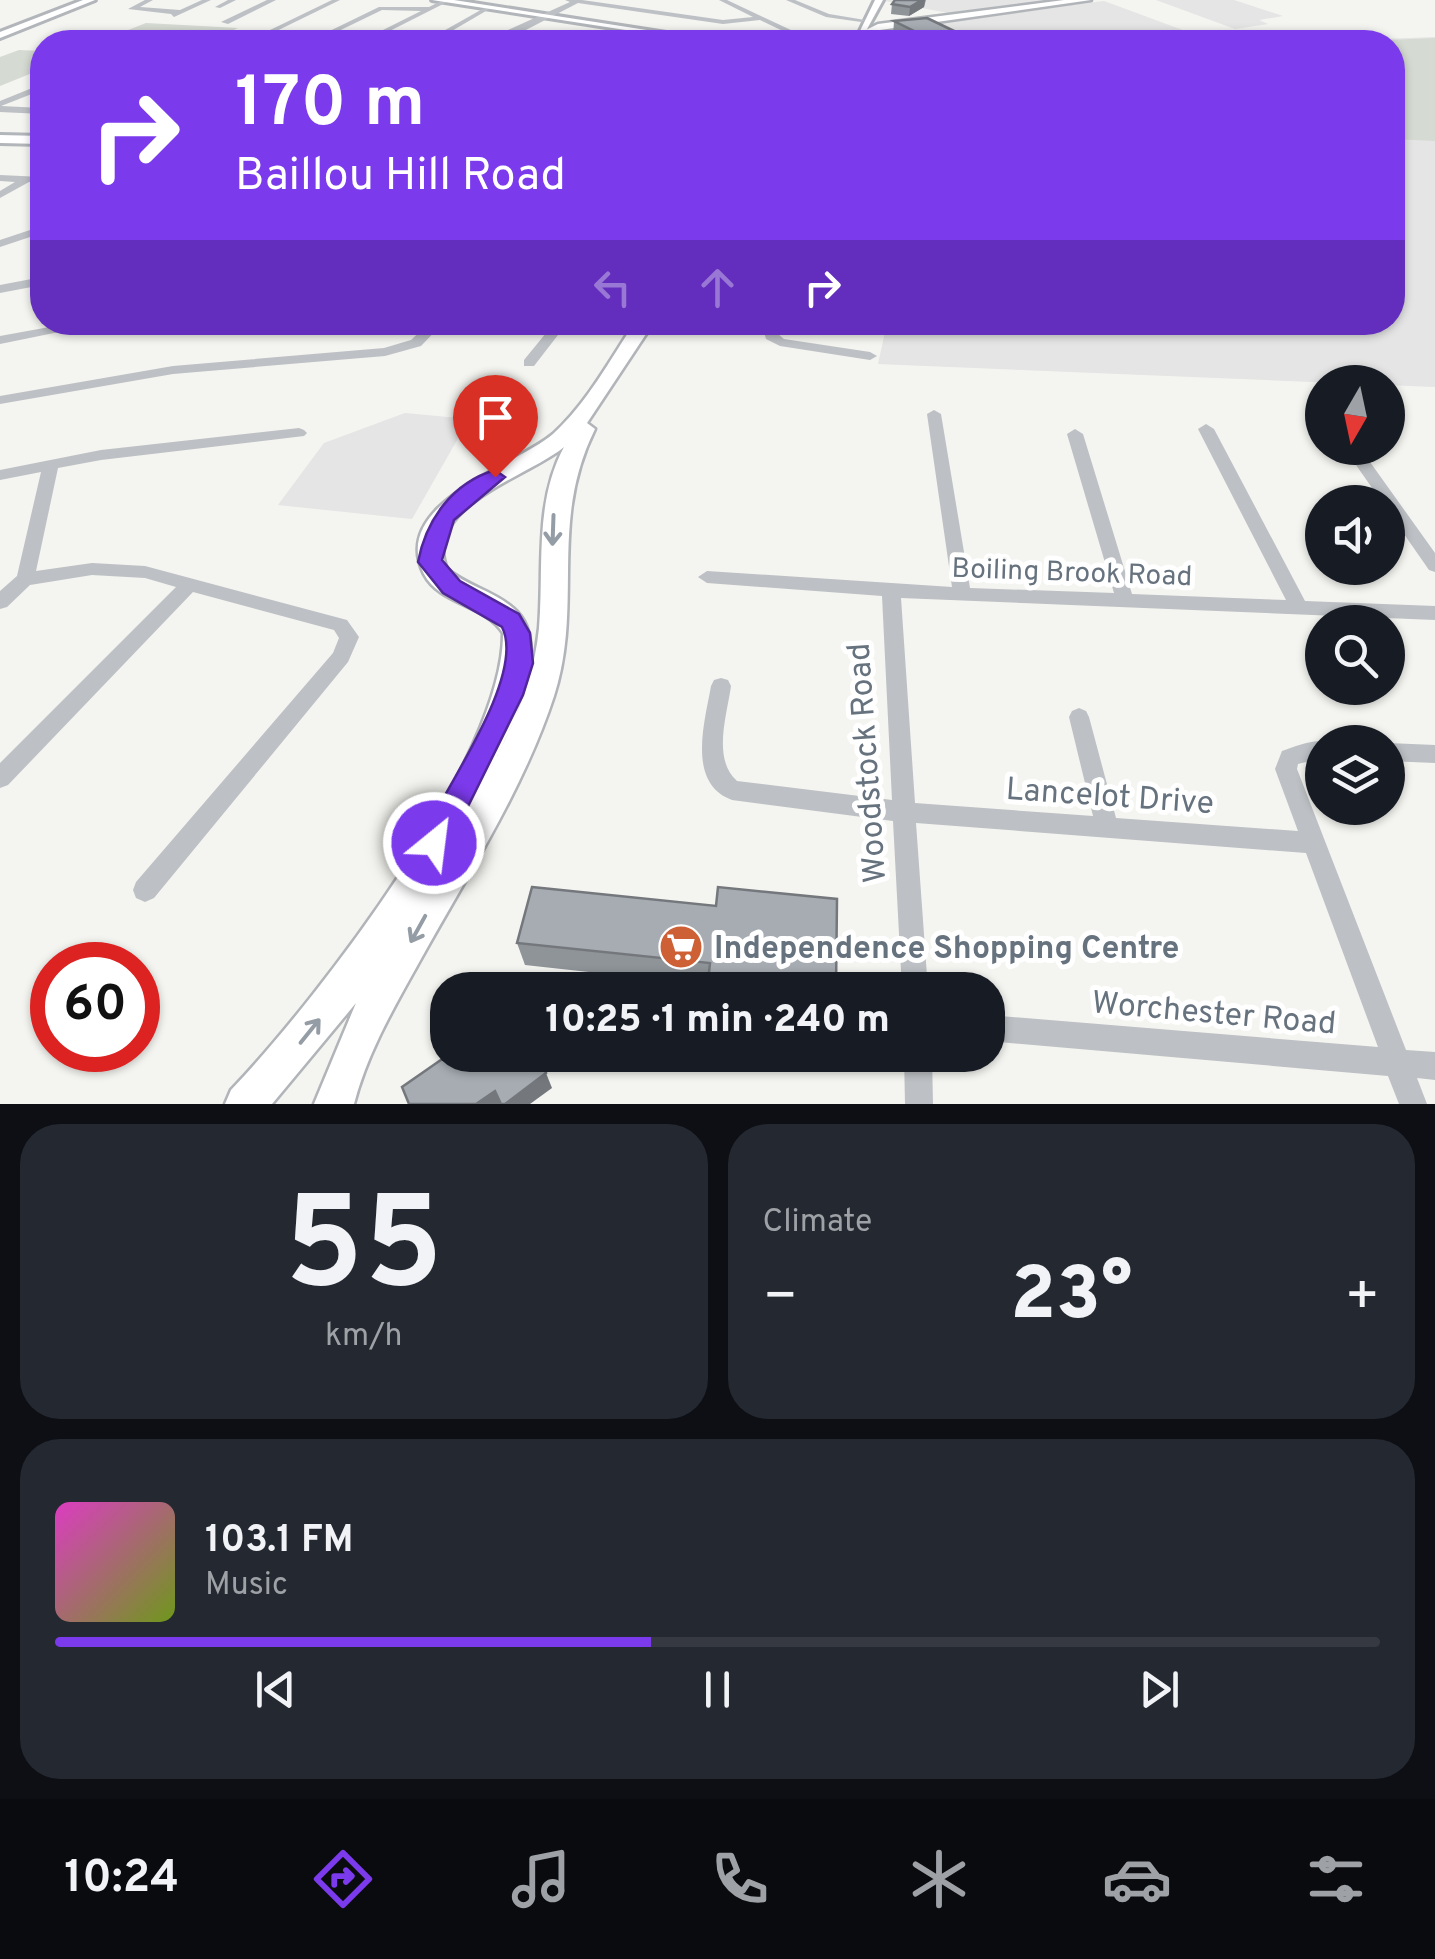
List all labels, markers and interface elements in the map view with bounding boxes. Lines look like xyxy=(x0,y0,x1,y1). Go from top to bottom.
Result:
text: 170 m xyxy=(235,62,425,151)
icon: right xyxy=(70,70,200,200)
text: Baillou Hill Road xyxy=(235,149,566,206)
icon: left xyxy=(585,260,640,315)
icon: ahead xyxy=(690,260,745,315)
icon: right xyxy=(795,260,850,315)
north arrow xyxy=(1305,365,1405,465)
map controls xyxy=(1305,365,1405,825)
pin xyxy=(453,375,538,478)
icon: arrive xyxy=(468,390,523,445)
button: sound xyxy=(1305,485,1405,585)
one-way arrow xyxy=(544,513,563,546)
street label: Boiling Brook Road xyxy=(951,552,1193,596)
button: search xyxy=(1305,605,1405,705)
street label: Woodstock Road xyxy=(841,641,897,884)
button: layers xyxy=(1305,725,1405,825)
street label: Lancelot Drive xyxy=(1004,771,1215,825)
position arrow xyxy=(382,791,486,895)
one-way arrow xyxy=(407,913,427,943)
supermarket icon: Independence Shopping Centre xyxy=(658,924,704,970)
place label: Independence Shopping Centre xyxy=(714,930,1179,970)
speed limit sign: 60 xyxy=(30,942,160,1072)
street label: Worchester Road xyxy=(1090,984,1338,1046)
text: 10:25 · 1 min · 240 m xyxy=(545,997,890,1046)
one-way arrow xyxy=(299,1019,321,1045)
text: 55 xyxy=(284,1169,443,1334)
text: Climate xyxy=(763,1203,872,1243)
text: 23° xyxy=(1010,1251,1132,1346)
text: − xyxy=(763,1264,798,1334)
text: + xyxy=(1345,1264,1380,1334)
text: km/h xyxy=(325,1317,403,1357)
text: 103.1 FM xyxy=(205,1517,354,1566)
text: Music xyxy=(205,1566,288,1606)
icon: previous xyxy=(248,1662,303,1717)
icon: pause xyxy=(690,1662,745,1717)
icon: next xyxy=(1132,1662,1187,1717)
icon: directions xyxy=(308,1844,378,1914)
icon: music xyxy=(506,1844,576,1914)
icon: phone xyxy=(705,1844,775,1914)
icon: climate xyxy=(904,1844,974,1914)
icon: car xyxy=(1102,1844,1172,1914)
icon: filters xyxy=(1301,1844,1371,1914)
text: 10:24 xyxy=(64,1851,179,1908)

